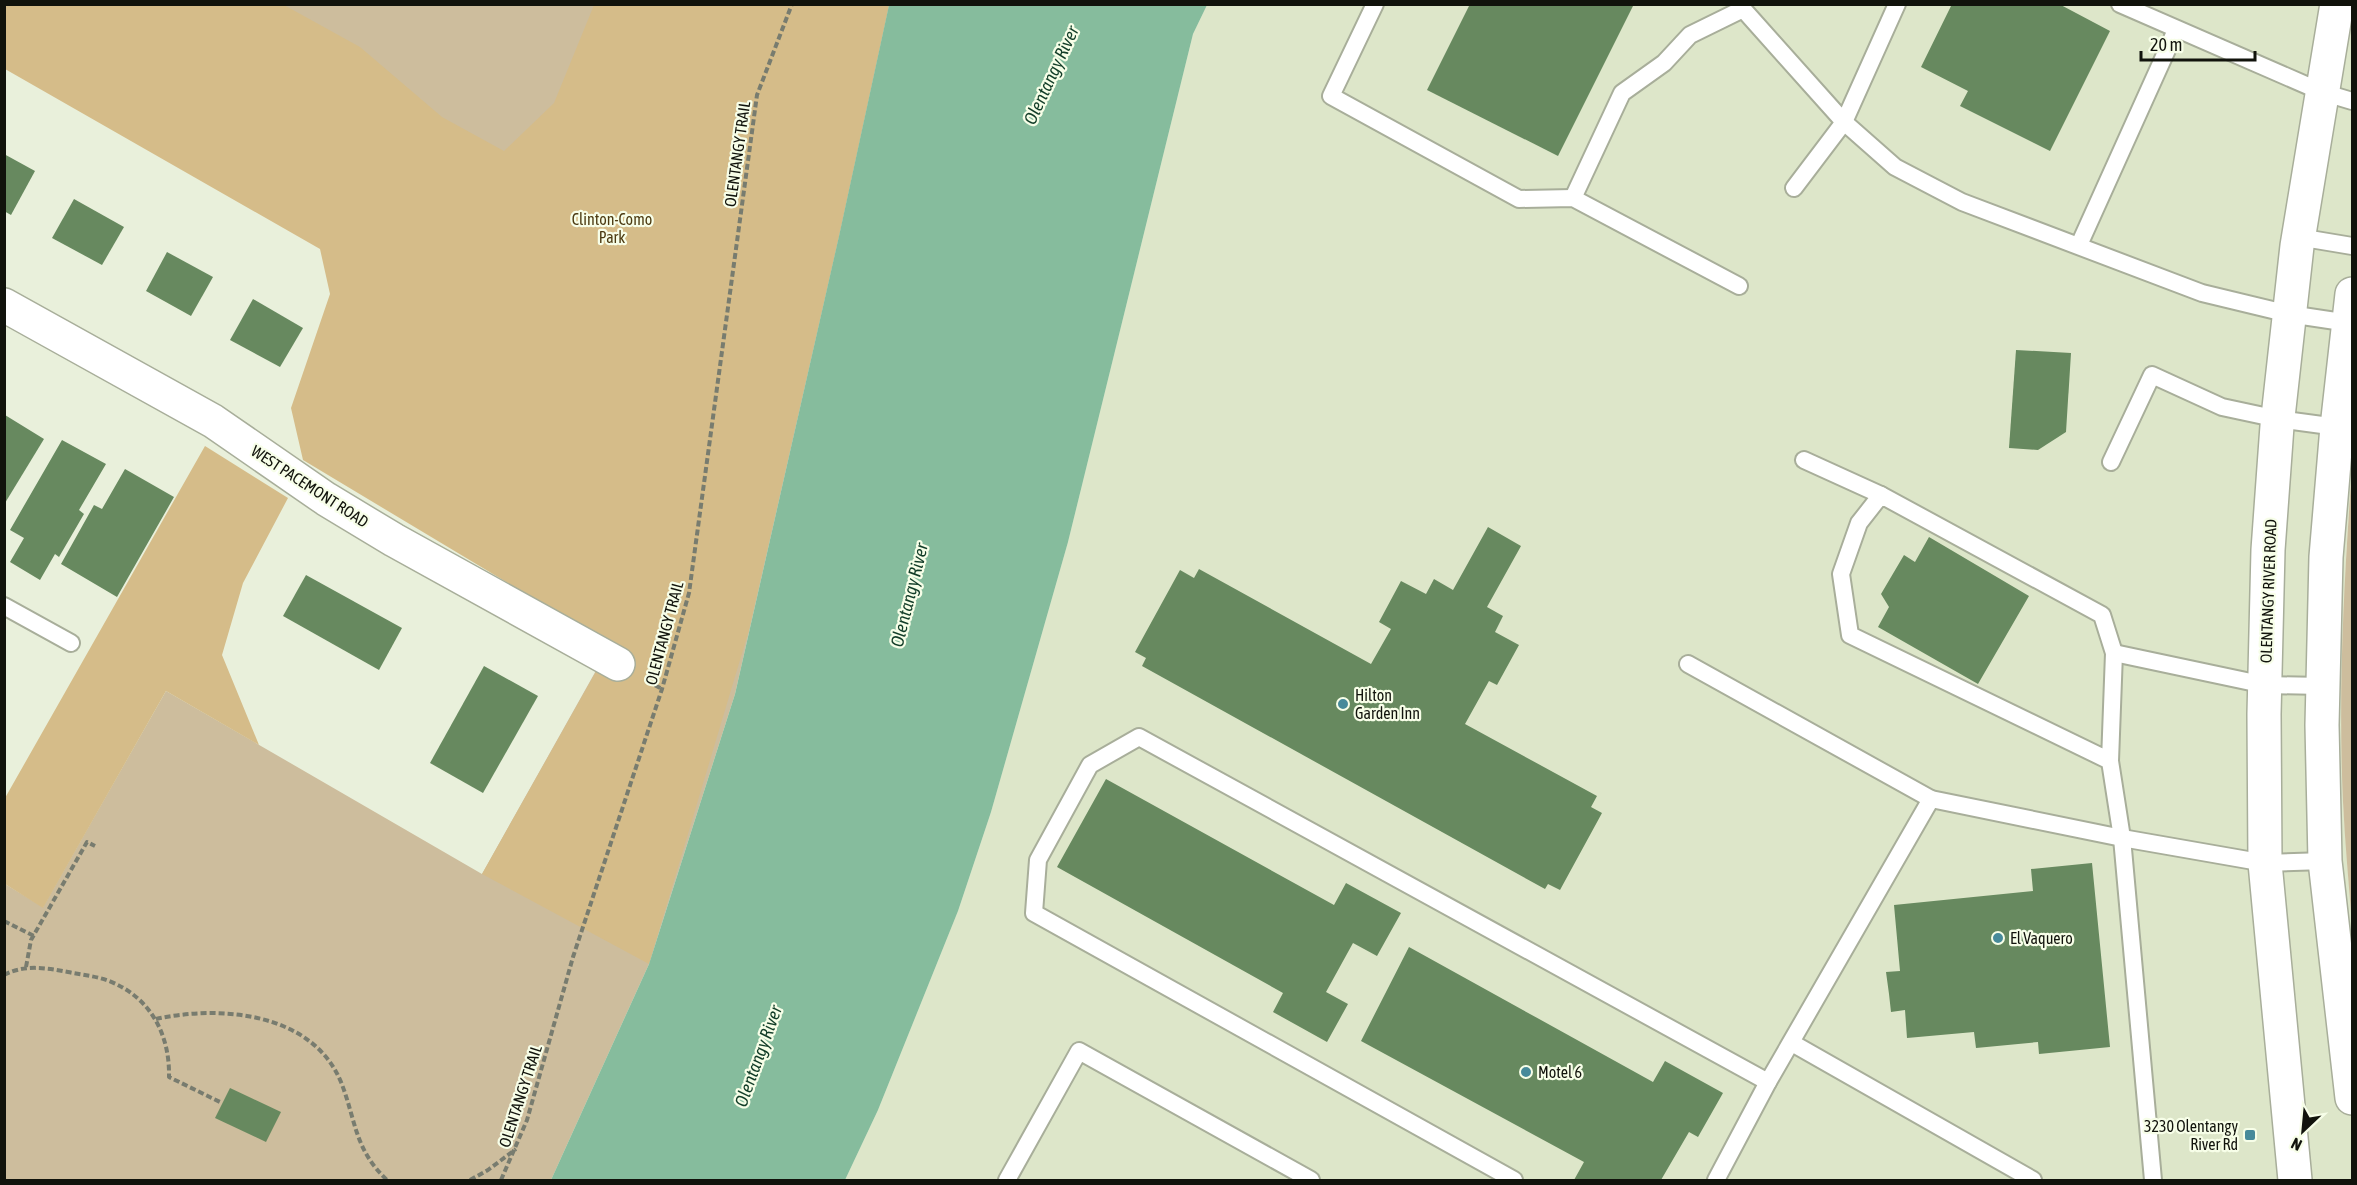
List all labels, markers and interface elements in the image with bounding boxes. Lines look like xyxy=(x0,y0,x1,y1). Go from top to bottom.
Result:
water label: Olentangy River xyxy=(1019,22,1083,128)
scale bar xyxy=(2141,24,2255,62)
text: 20 m xyxy=(2150,34,2182,55)
street label: OLENTANGY TRAIL xyxy=(721,99,753,208)
park label: Clinton-Como Park xyxy=(572,210,652,246)
street label: WEST PACEMONT ROAD xyxy=(248,441,372,531)
street label: OLENTANGY RIVER ROAD xyxy=(2256,519,2280,663)
water label: Olentangy River xyxy=(886,540,932,649)
street label: OLENTANGY TRAIL xyxy=(642,579,687,687)
place label: Hilton Garden Inn xyxy=(1355,686,1420,722)
marker: Hilton Garden Inn xyxy=(1336,697,1350,711)
place label: El Vaquero xyxy=(2010,929,2073,948)
marker: El Vaquero xyxy=(1991,931,2005,945)
water label: Olentangy River xyxy=(730,1002,786,1110)
street label: OLENTANGY TRAIL xyxy=(495,1042,545,1149)
place label: Motel 6 xyxy=(1538,1063,1582,1081)
marker: Motel 6 xyxy=(1519,1065,1533,1079)
north arrow xyxy=(2273,1101,2333,1161)
place label: 3230 Olentangy River Rd xyxy=(2144,1117,2238,1153)
marker: 3230 Olentangy River Rd xyxy=(2243,1128,2257,1142)
text: N xyxy=(2288,1134,2305,1155)

